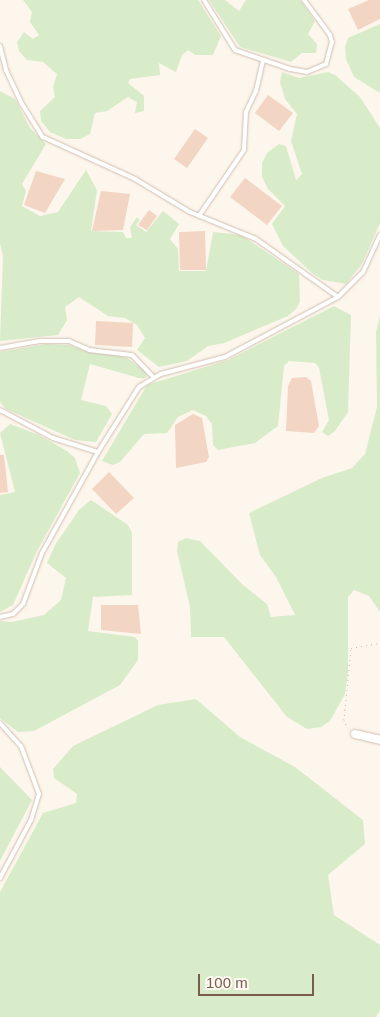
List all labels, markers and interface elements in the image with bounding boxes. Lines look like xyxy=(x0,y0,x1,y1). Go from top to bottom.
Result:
scale bar xyxy=(200,964,316,996)
text: 100 m xyxy=(206,974,248,991)

